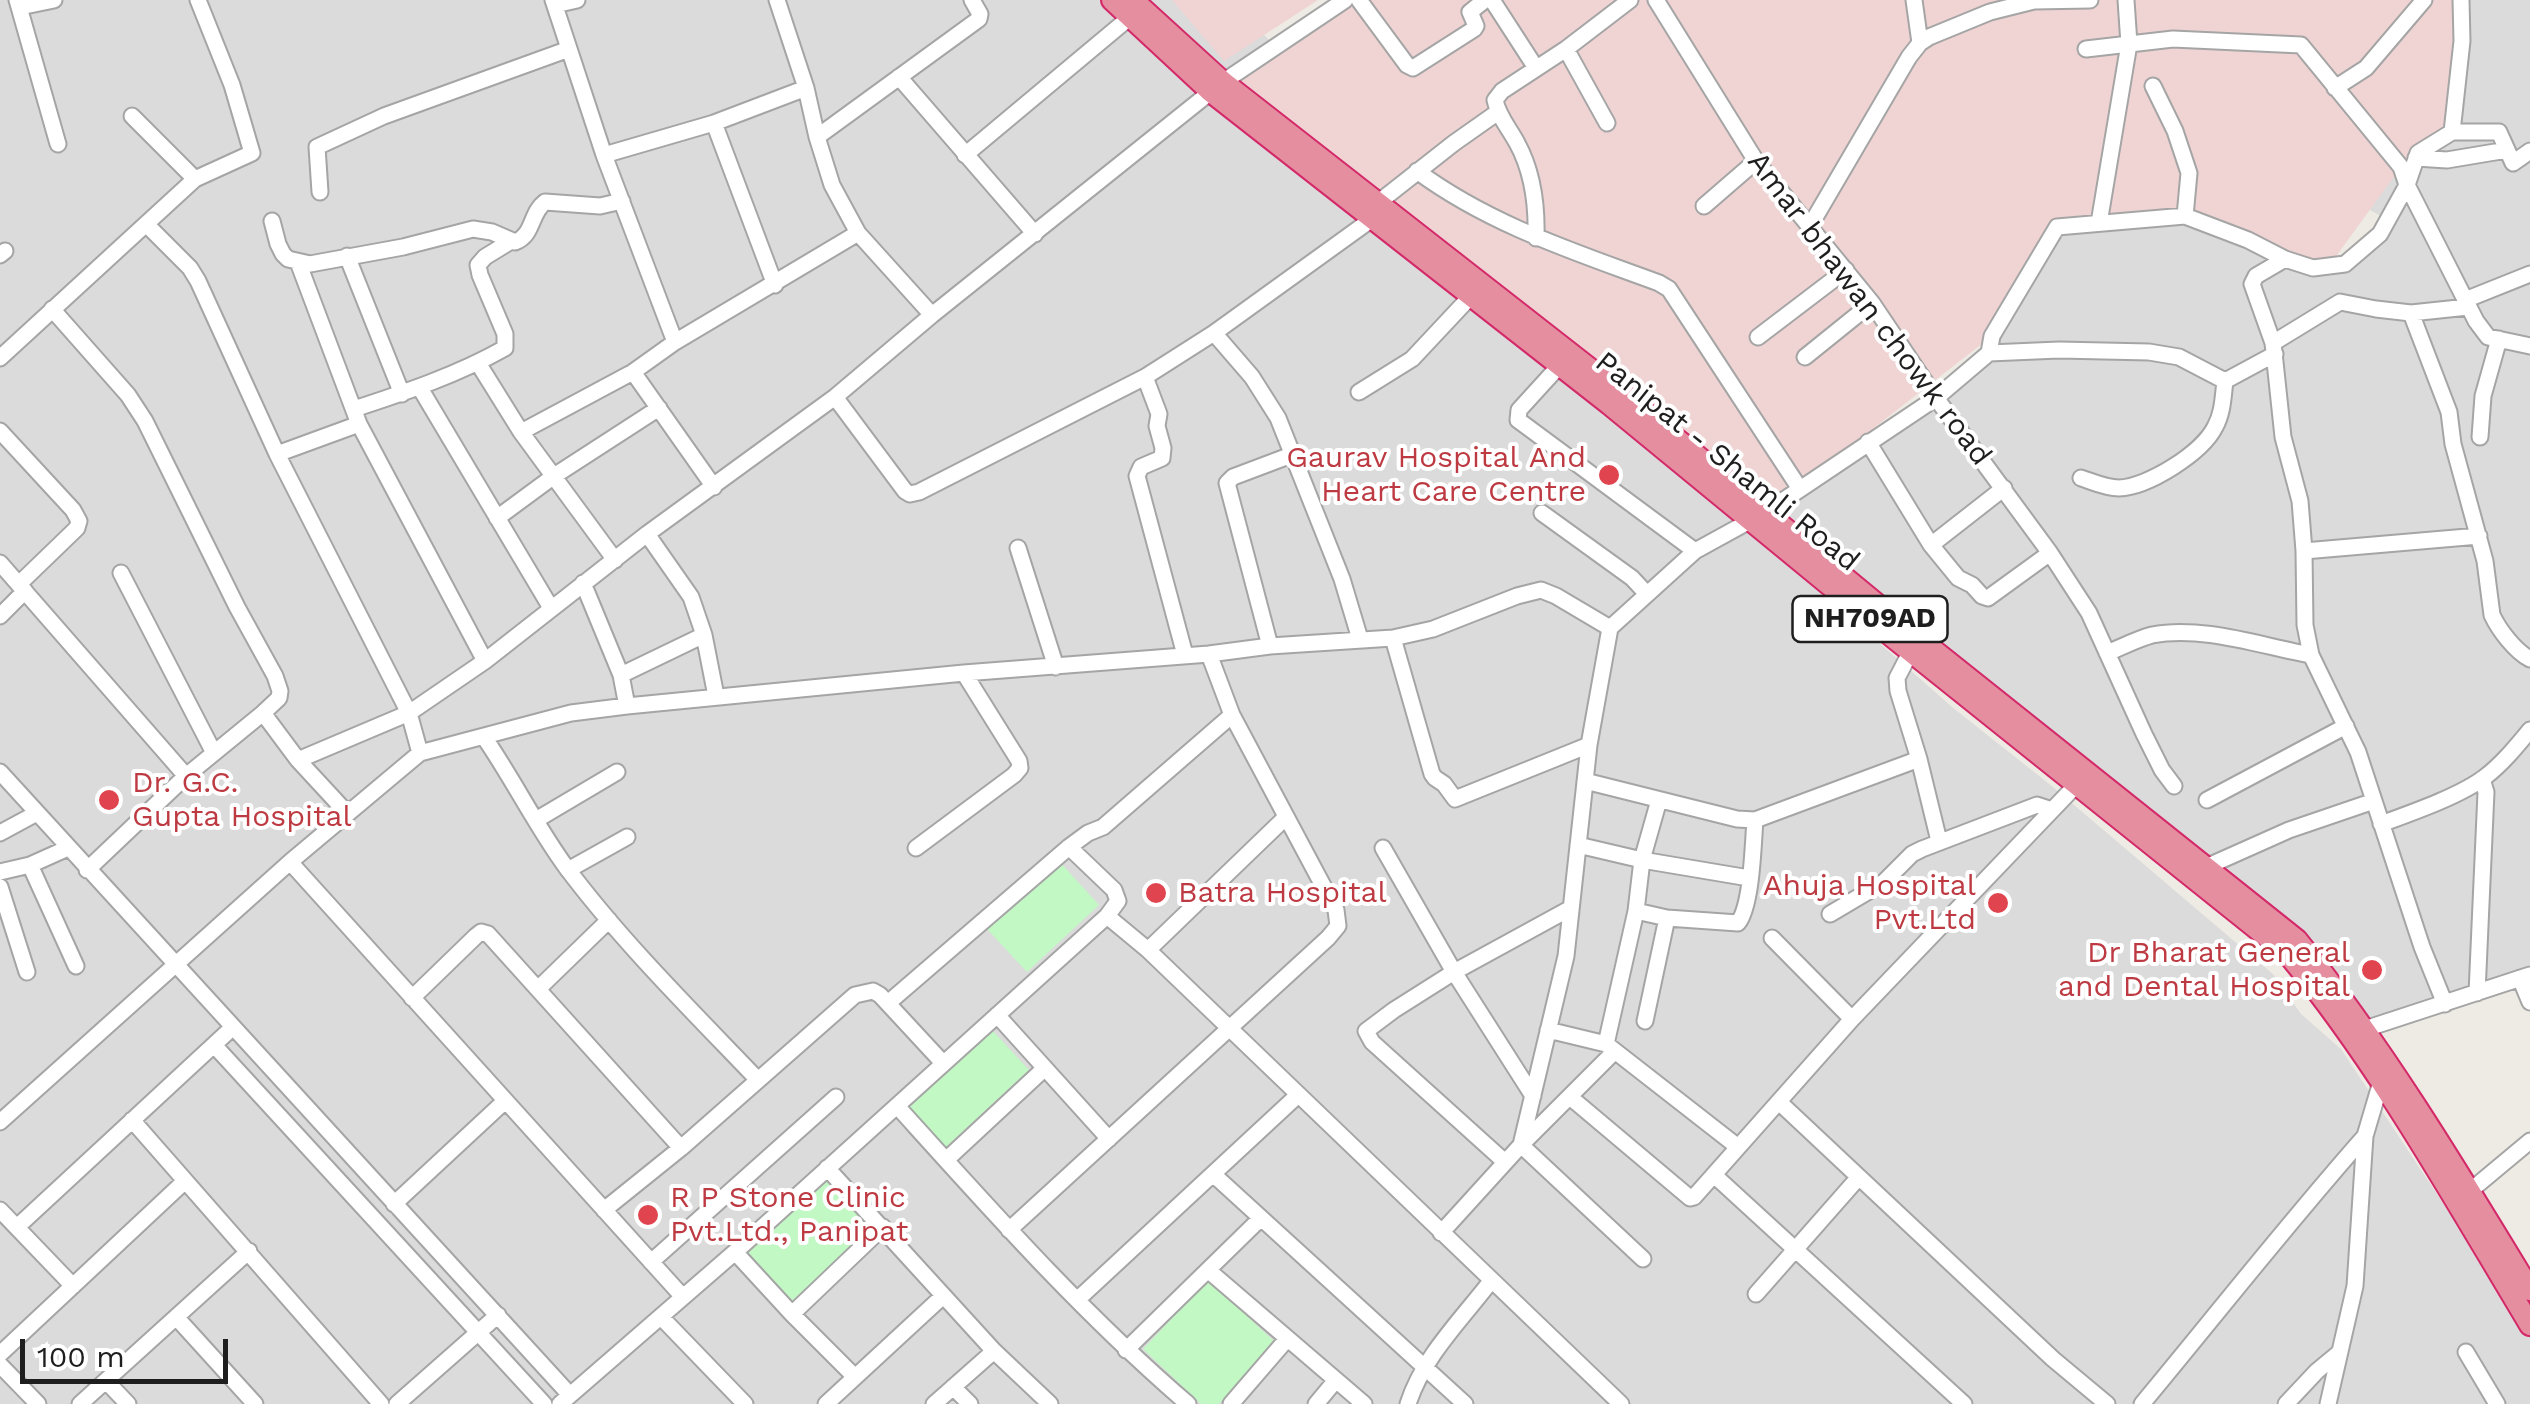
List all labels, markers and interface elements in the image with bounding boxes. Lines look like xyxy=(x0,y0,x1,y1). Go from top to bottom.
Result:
street label: Amar bhawan chowk road xyxy=(1739,145,1999,473)
street label: Panipat - Shamli Road xyxy=(1588,344,1866,580)
place label: Gaurav Hospital And Heart Care Centre xyxy=(1286,440,1586,510)
marker: Gaurav Hospital And Heart Care Centre xyxy=(1596,462,1622,488)
road number: NH709AD xyxy=(1792,596,1948,642)
place label: Dr. G.C. Gupta Hospital xyxy=(132,765,352,836)
marker: Dr. G.C. Gupta Hospital xyxy=(96,787,122,813)
place label: Ahuja Hospital Pvt.Ltd xyxy=(1763,868,1976,938)
place label: Batra Hospital xyxy=(1178,875,1387,911)
marker: Batra Hospital xyxy=(1143,880,1169,906)
marker: Ahuja Hospital Pvt.Ltd xyxy=(1985,890,2011,916)
place label: Dr Bharat General and Dental Hospital xyxy=(2058,935,2350,1006)
marker: Dr Bharat General and Dental Hospital xyxy=(2359,957,2385,983)
place label: R P Stone Clinic Pvt.Ltd., Panipat xyxy=(670,1180,908,1250)
marker: R P Stone Clinic Pvt.Ltd., Panipat xyxy=(635,1202,661,1228)
scale bar xyxy=(25,1319,232,1381)
text: 100 m xyxy=(37,1339,125,1374)

